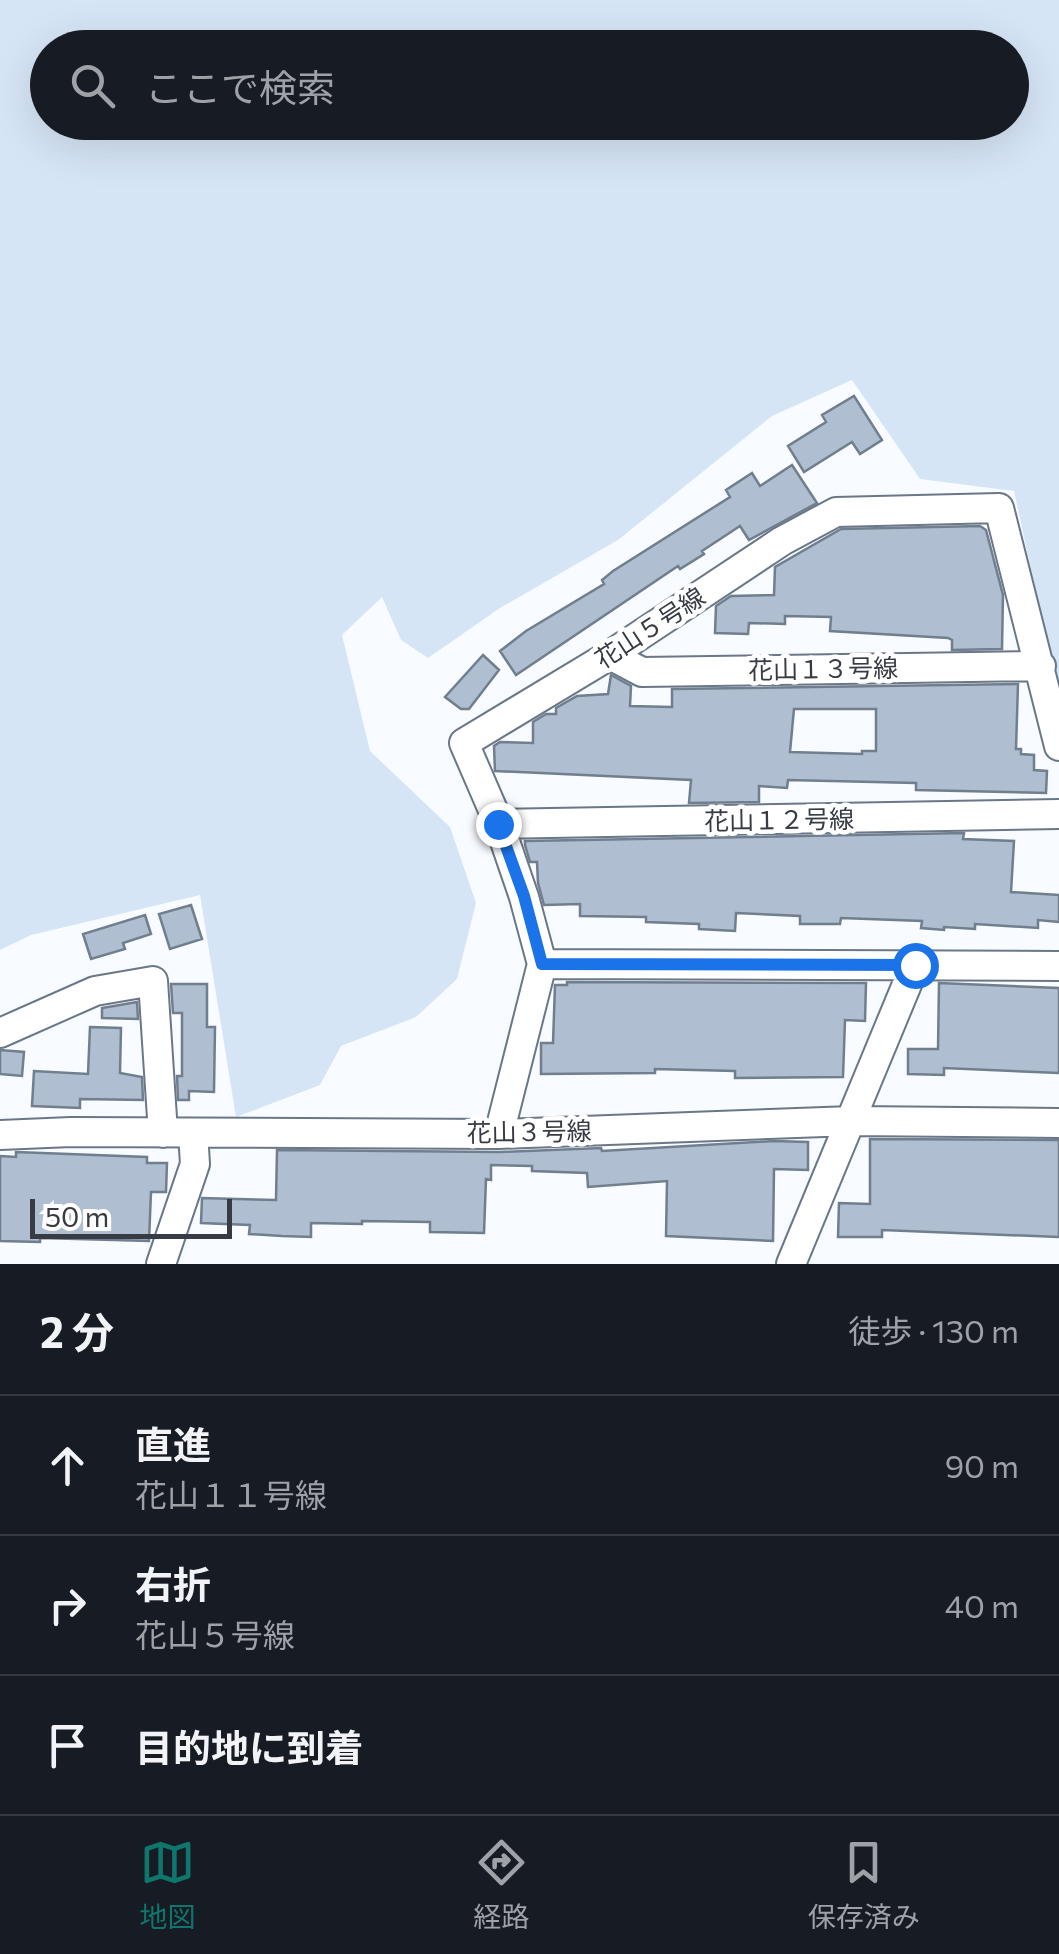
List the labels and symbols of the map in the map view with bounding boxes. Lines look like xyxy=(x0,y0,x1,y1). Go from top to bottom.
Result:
street label: 花山５号線 xyxy=(589,581,710,674)
street label: 花山１３号線 xyxy=(748,652,898,684)
route end xyxy=(476,802,522,848)
street label: 花山１２号線 xyxy=(704,803,854,835)
route start xyxy=(893,943,939,989)
street label: 花山３号線 xyxy=(466,1115,592,1147)
scale bar xyxy=(30,1194,232,1238)

